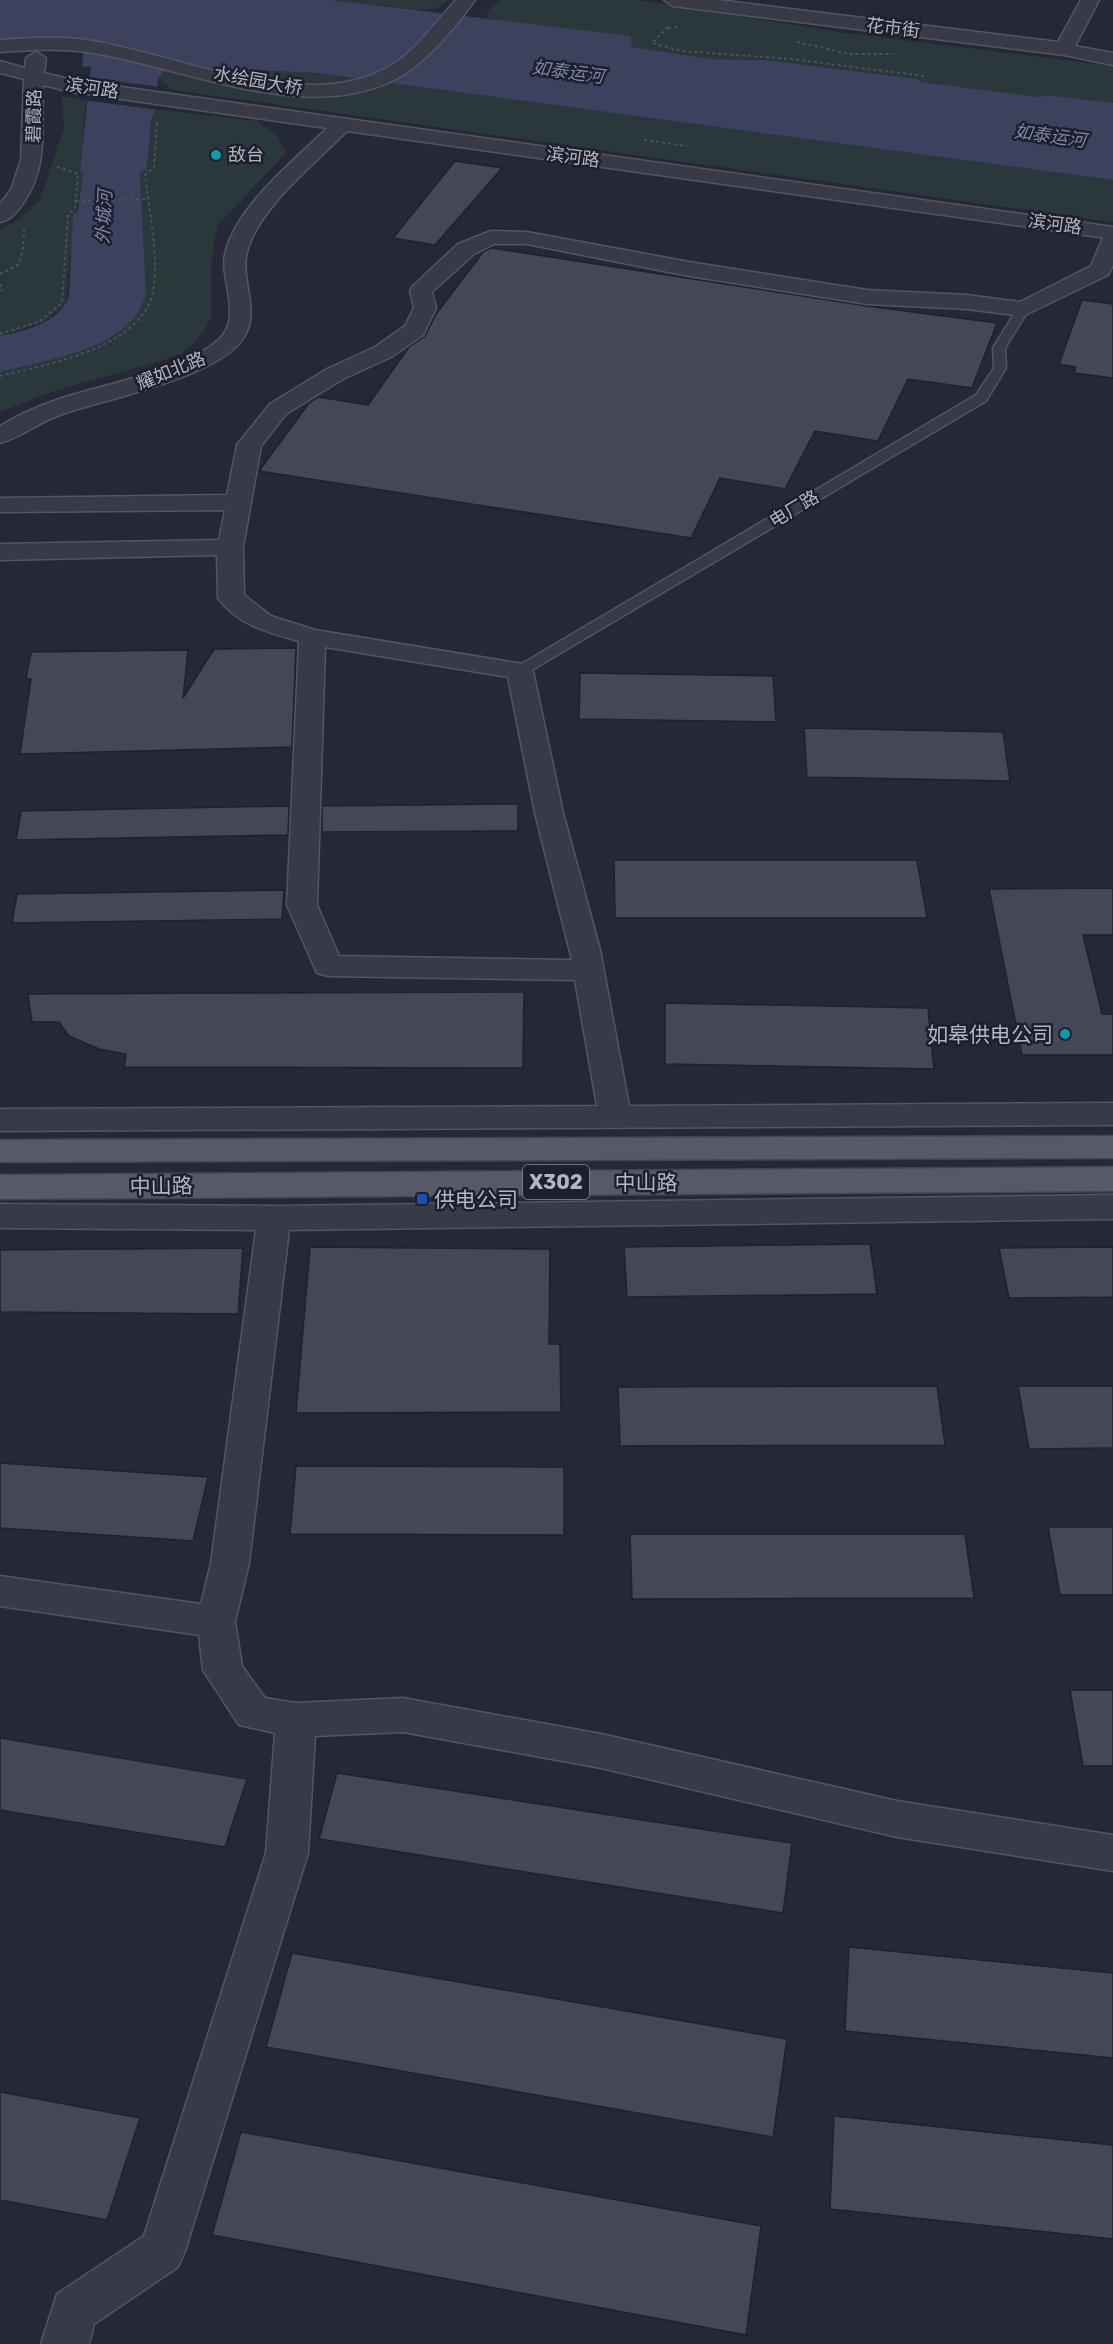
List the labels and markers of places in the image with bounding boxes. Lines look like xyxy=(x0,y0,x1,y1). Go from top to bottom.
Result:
place label: 敌台 xyxy=(228,144,264,166)
marker: 敌台 xyxy=(209,148,223,162)
place label: 如皋供电公司 xyxy=(927,1022,1053,1047)
marker: 如皋供电公司 xyxy=(1058,1027,1072,1041)
place label: 供电公司 xyxy=(434,1187,518,1212)
marker: 供电公司 xyxy=(415,1192,429,1206)

